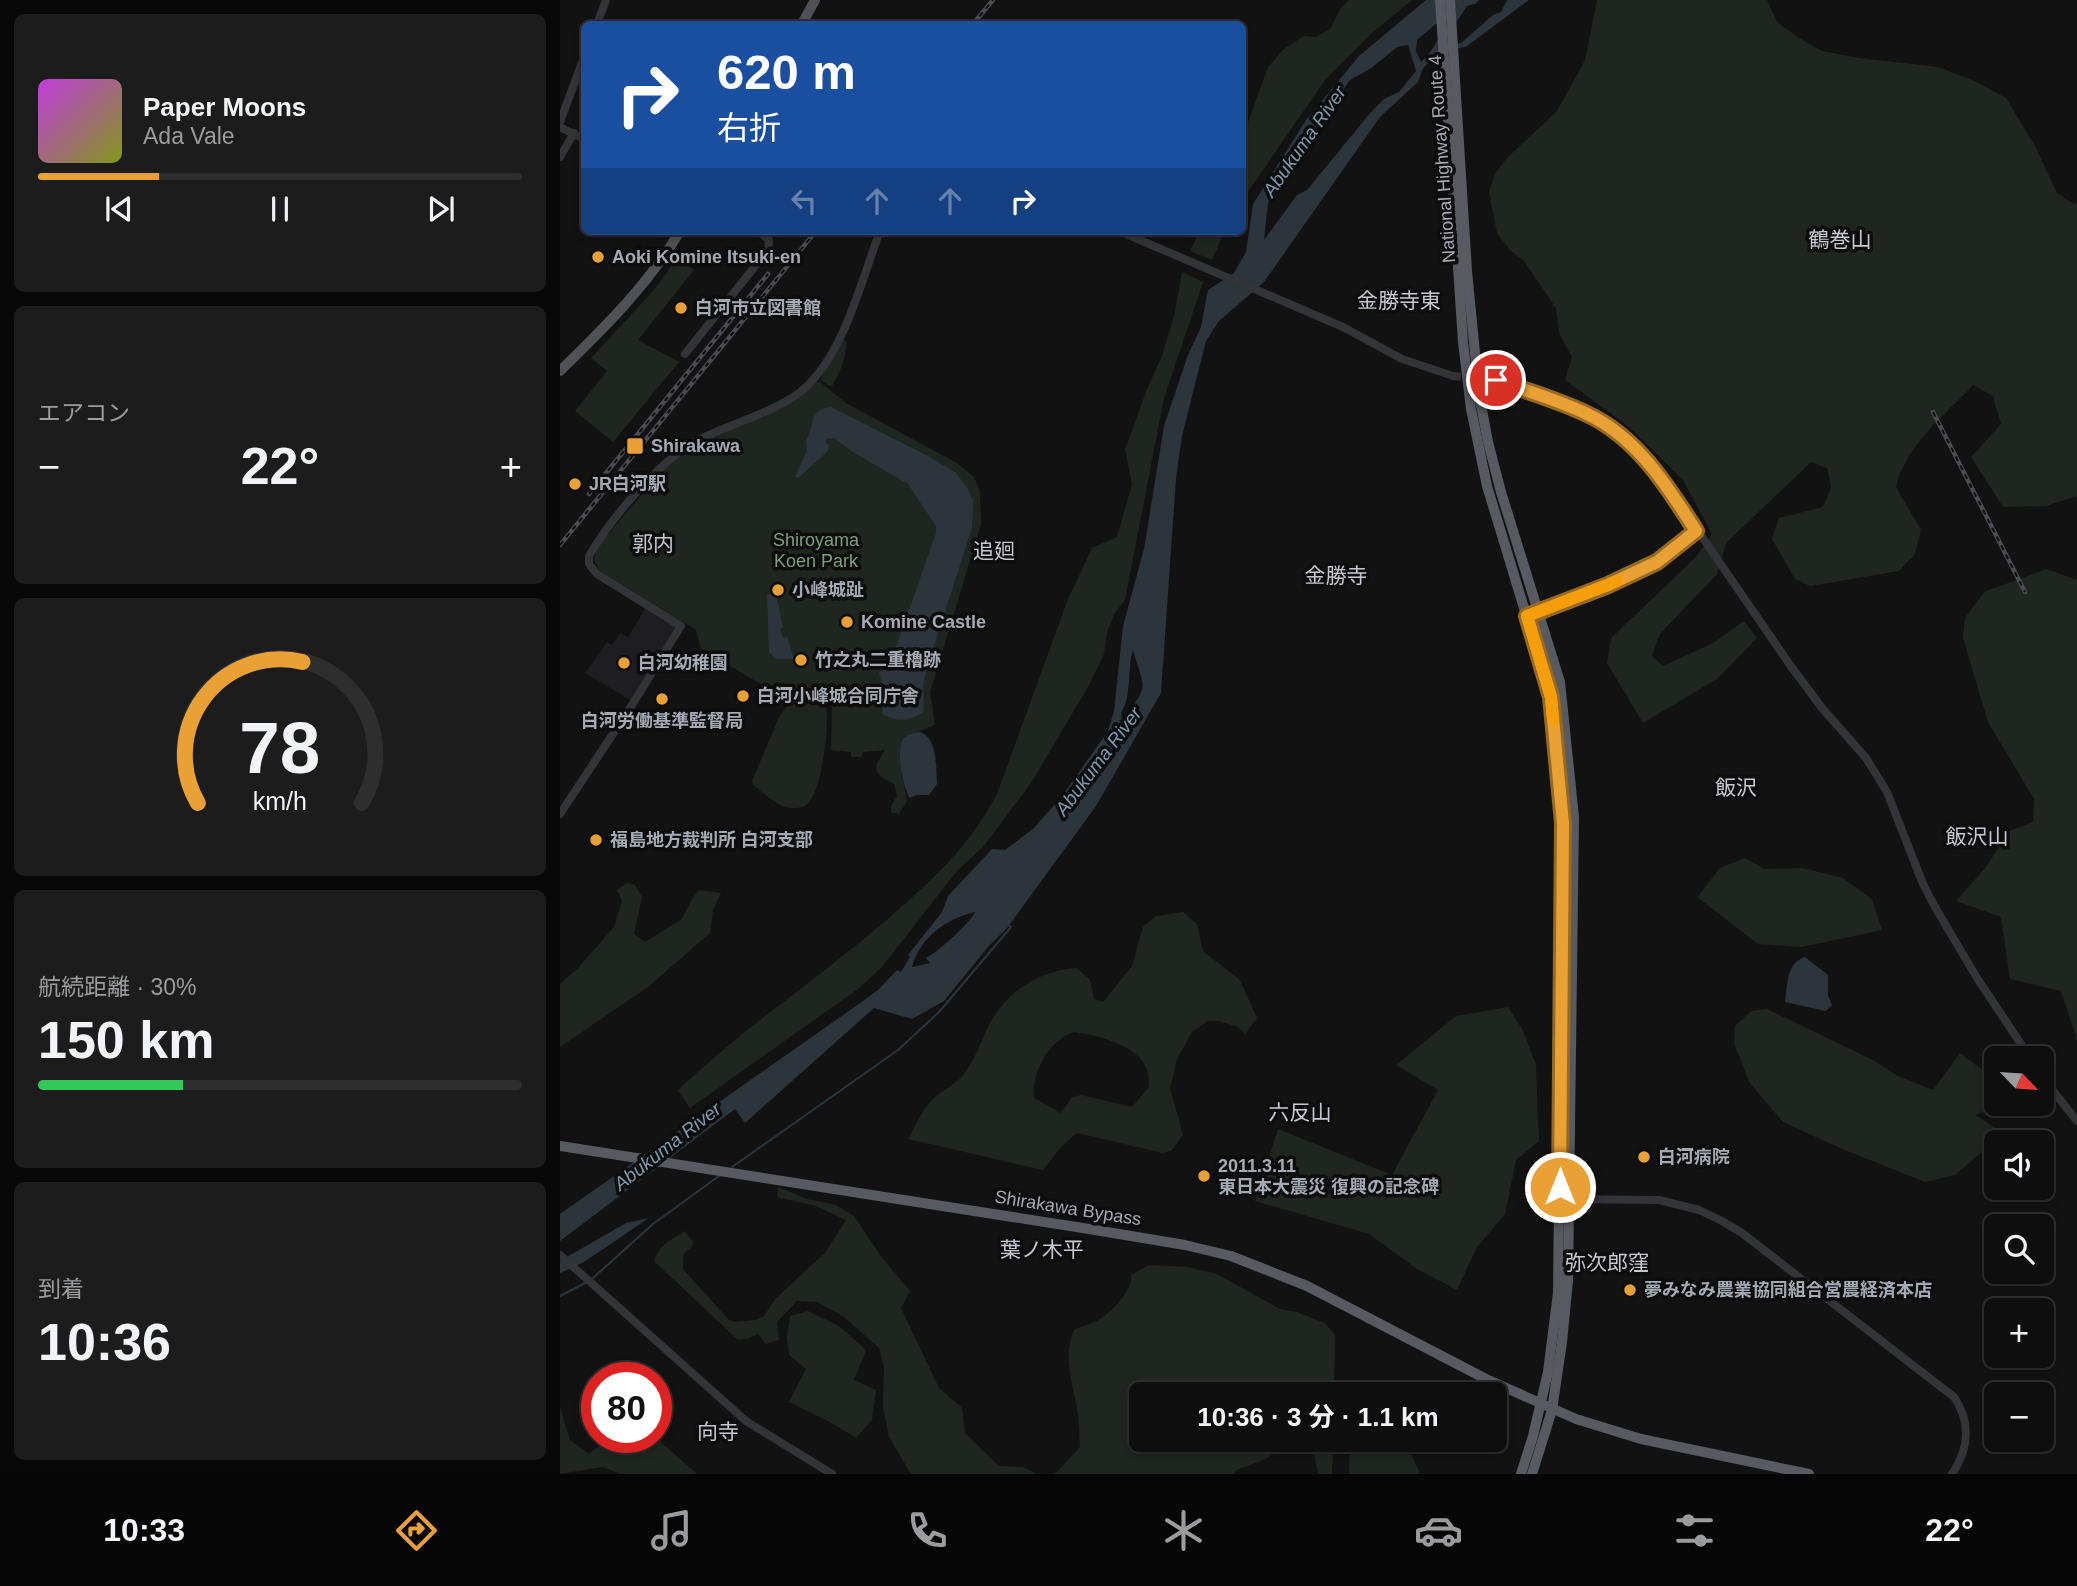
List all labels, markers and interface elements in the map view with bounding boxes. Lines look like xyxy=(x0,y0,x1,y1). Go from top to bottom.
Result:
text: 620 m xyxy=(717,45,856,99)
icon: right xyxy=(602,49,693,140)
street label: National Highway Route 4 xyxy=(1425,54,1459,264)
water label: Abukuma River xyxy=(1258,82,1351,201)
text: Paper Moons xyxy=(143,92,306,122)
text: 右折 xyxy=(717,110,781,146)
text: Ada Vale xyxy=(143,123,235,149)
icon: left xyxy=(785,182,823,220)
icon: ahead xyxy=(858,182,896,220)
icon: ahead xyxy=(931,182,969,220)
icon: right xyxy=(1004,182,1042,220)
icon: previous xyxy=(100,190,138,228)
icon: pause xyxy=(261,190,299,228)
icon: next xyxy=(422,190,460,228)
district label: 鶴巻山 xyxy=(1809,228,1872,251)
place label: Aoki Komine Itsuki-en xyxy=(612,247,801,267)
marker: Aoki Komine Itsuki-en xyxy=(590,249,606,265)
district label: 金勝寺東 xyxy=(1357,289,1441,312)
place label: 白河市立図書館 xyxy=(695,298,821,318)
marker: 白河市立図書館 xyxy=(673,300,689,316)
pin xyxy=(1466,350,1526,410)
icon: arrive xyxy=(1477,361,1515,399)
text: エアコン xyxy=(38,400,130,426)
marker: Shirakawa xyxy=(625,436,645,456)
place label: Shirakawa xyxy=(651,436,741,456)
text: 22° xyxy=(241,437,319,495)
text: − xyxy=(38,446,60,488)
text: + xyxy=(500,446,522,488)
place label: JR白河駅 xyxy=(589,474,666,494)
marker: JR白河駅 xyxy=(567,476,583,492)
park label: Shiroyama Koen Park xyxy=(773,530,860,571)
district label: 郭内 xyxy=(632,532,674,555)
district label: 追廻 xyxy=(973,539,1015,562)
district label: 金勝寺 xyxy=(1305,564,1368,587)
place label: 小峰城趾 xyxy=(792,580,864,600)
marker: 小峰城趾 xyxy=(770,582,786,598)
place label: Komine Castle xyxy=(861,612,986,632)
marker: Komine Castle xyxy=(839,614,855,630)
place label: 竹之丸二重櫓跡 xyxy=(815,650,941,670)
marker: 竹之丸二重櫓跡 xyxy=(793,652,809,668)
place label: 白河幼稚園 xyxy=(638,653,728,673)
marker: 白河幼稚園 xyxy=(616,655,632,671)
place label: 白河小峰城合同庁舎 xyxy=(757,686,919,706)
marker: 白河小峰城合同庁舎 xyxy=(735,688,751,704)
marker: 白河労働基準監督局 xyxy=(654,691,670,707)
water label: Abukuma River xyxy=(1050,703,1146,820)
text: 78 xyxy=(240,707,320,788)
place label: 白河労働基準監督局 xyxy=(581,711,743,731)
district label: 飯沢 xyxy=(1715,776,1757,799)
text: km/h xyxy=(253,787,307,815)
district label: 飯沢山 xyxy=(1946,825,2009,848)
place label: 福島地方裁判所 白河支部 xyxy=(610,830,813,850)
marker: 福島地方裁判所 白河支部 xyxy=(588,832,604,848)
text: 航続距離 · 30% xyxy=(38,974,196,1000)
text: 150 km xyxy=(38,1011,214,1069)
north arrow xyxy=(1984,1046,2054,1116)
map controls xyxy=(1984,1046,2054,1452)
water label: Abukuma River xyxy=(609,1098,725,1195)
district label: 六反山 xyxy=(1269,1101,1332,1124)
button: sound xyxy=(1984,1130,2054,1200)
place label: 白河病院 xyxy=(1658,1147,1730,1167)
marker: 白河病院 xyxy=(1636,1149,1652,1165)
position arrow xyxy=(1523,1150,1597,1224)
place label: 2011.3.11 東日本大震災 復興の記念碑 xyxy=(1218,1156,1439,1197)
marker: 2011.3.11 東日本大震災 復興の記念碑 xyxy=(1196,1168,1212,1184)
street label: Shirakawa Bypass xyxy=(993,1187,1143,1229)
button: search xyxy=(1984,1214,2054,1284)
district label: 葉ノ木平 xyxy=(1000,1238,1084,1261)
district label: 弥次郎窪 xyxy=(1565,1251,1649,1274)
text: 到着 xyxy=(38,1276,84,1302)
place label: 夢みなみ農業協同組合営農経済本店 xyxy=(1644,1280,1932,1300)
marker: 夢みなみ農業協同組合営農経済本店 xyxy=(1622,1282,1638,1298)
button: + xyxy=(1984,1298,2054,1368)
text: 10:36 xyxy=(38,1313,171,1371)
speed limit sign: 80 xyxy=(581,1362,672,1453)
button: − xyxy=(1984,1382,2054,1452)
text: 10:36 · 3 分 · 1.1 km xyxy=(1197,1402,1439,1432)
district label: 向寺 xyxy=(697,1420,739,1443)
icon: directions xyxy=(392,1506,441,1555)
icon: music xyxy=(647,1506,696,1555)
icon: phone xyxy=(903,1506,952,1555)
icon: climate xyxy=(1159,1506,1208,1555)
icon: car xyxy=(1414,1506,1463,1555)
icon: filters xyxy=(1670,1506,1719,1555)
text: 10:33 xyxy=(103,1512,185,1548)
text: 22° xyxy=(1925,1512,1974,1548)

